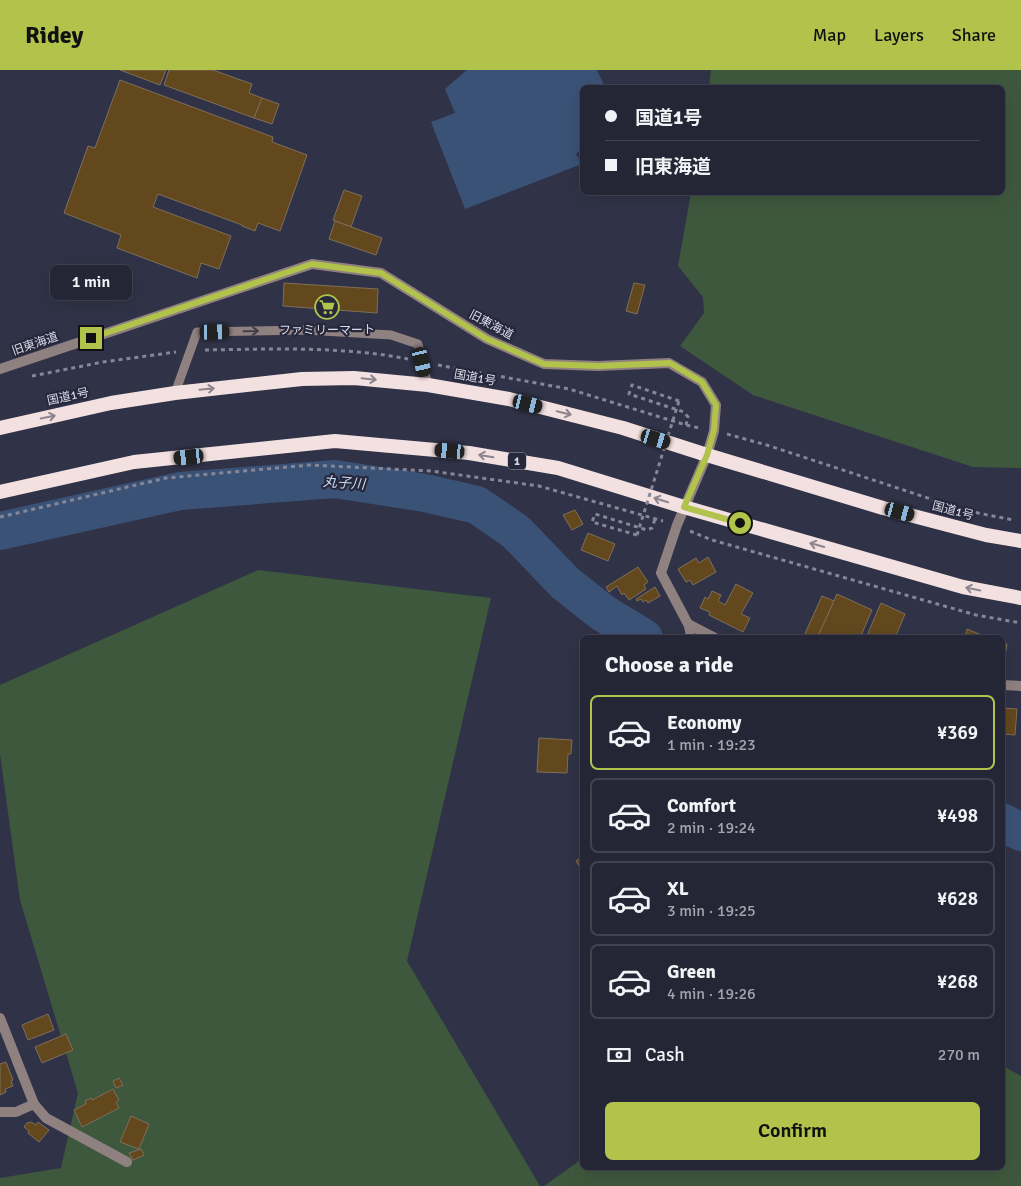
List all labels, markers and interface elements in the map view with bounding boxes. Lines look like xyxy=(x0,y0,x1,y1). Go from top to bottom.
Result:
text: Ridey xyxy=(25,20,84,50)
text: Map xyxy=(813,24,846,46)
text: Layers xyxy=(874,24,924,46)
text: Share xyxy=(952,24,996,46)
text: 国道1号 xyxy=(635,106,702,130)
text: 旧東海道 xyxy=(635,155,711,179)
callout: 1 min xyxy=(50,266,132,300)
text: 1 min xyxy=(72,272,110,292)
supermarket icon: ファミリーマート xyxy=(314,294,340,320)
street label: 旧東海道 xyxy=(466,307,516,343)
place label: ファミリーマート xyxy=(279,323,375,338)
car xyxy=(199,324,230,340)
one-way arrow xyxy=(242,326,259,336)
route end xyxy=(80,327,102,349)
street label: 旧東海道 xyxy=(10,329,60,359)
car xyxy=(411,346,432,378)
street label: 国道1号 xyxy=(453,367,497,389)
one-way arrow xyxy=(361,375,377,384)
one-way arrow xyxy=(199,384,215,394)
street label: 国道1号 xyxy=(46,385,90,409)
car xyxy=(511,393,544,415)
one-way arrow xyxy=(555,409,571,418)
one-way arrow xyxy=(39,412,55,421)
car xyxy=(639,427,672,451)
car xyxy=(434,442,465,460)
car xyxy=(173,448,204,466)
one-way arrow xyxy=(479,450,495,460)
road number: 1 xyxy=(508,452,526,470)
water label: 丸子川 xyxy=(322,473,368,493)
one-way arrow xyxy=(653,494,669,504)
street label: 国道1号 xyxy=(931,498,975,524)
car xyxy=(883,501,916,523)
route start xyxy=(729,512,751,534)
one-way arrow xyxy=(809,539,825,549)
one-way arrow xyxy=(966,583,982,593)
text: Choose a ride xyxy=(605,651,733,678)
icon: car xyxy=(607,710,652,755)
text: Economy xyxy=(667,711,741,735)
text: ¥369 xyxy=(937,721,978,745)
text: 1 min · 19:23 xyxy=(667,735,756,755)
icon: car xyxy=(607,793,652,838)
text: Comfort xyxy=(667,794,736,818)
text: ¥498 xyxy=(937,804,978,828)
text: 2 min · 19:24 xyxy=(667,818,756,838)
icon: car xyxy=(607,876,652,921)
text: XL xyxy=(667,877,689,901)
text: ¥628 xyxy=(937,887,978,911)
text: 3 min · 19:25 xyxy=(667,901,756,921)
icon: car xyxy=(607,959,652,1004)
text: Green xyxy=(667,960,716,984)
text: ¥268 xyxy=(937,970,978,994)
text: 4 min · 19:26 xyxy=(667,984,756,1004)
icon: cash xyxy=(605,1041,633,1069)
text: Cash xyxy=(645,1043,685,1067)
text: 270 m xyxy=(938,1045,980,1065)
button: Confirm xyxy=(605,1102,980,1160)

